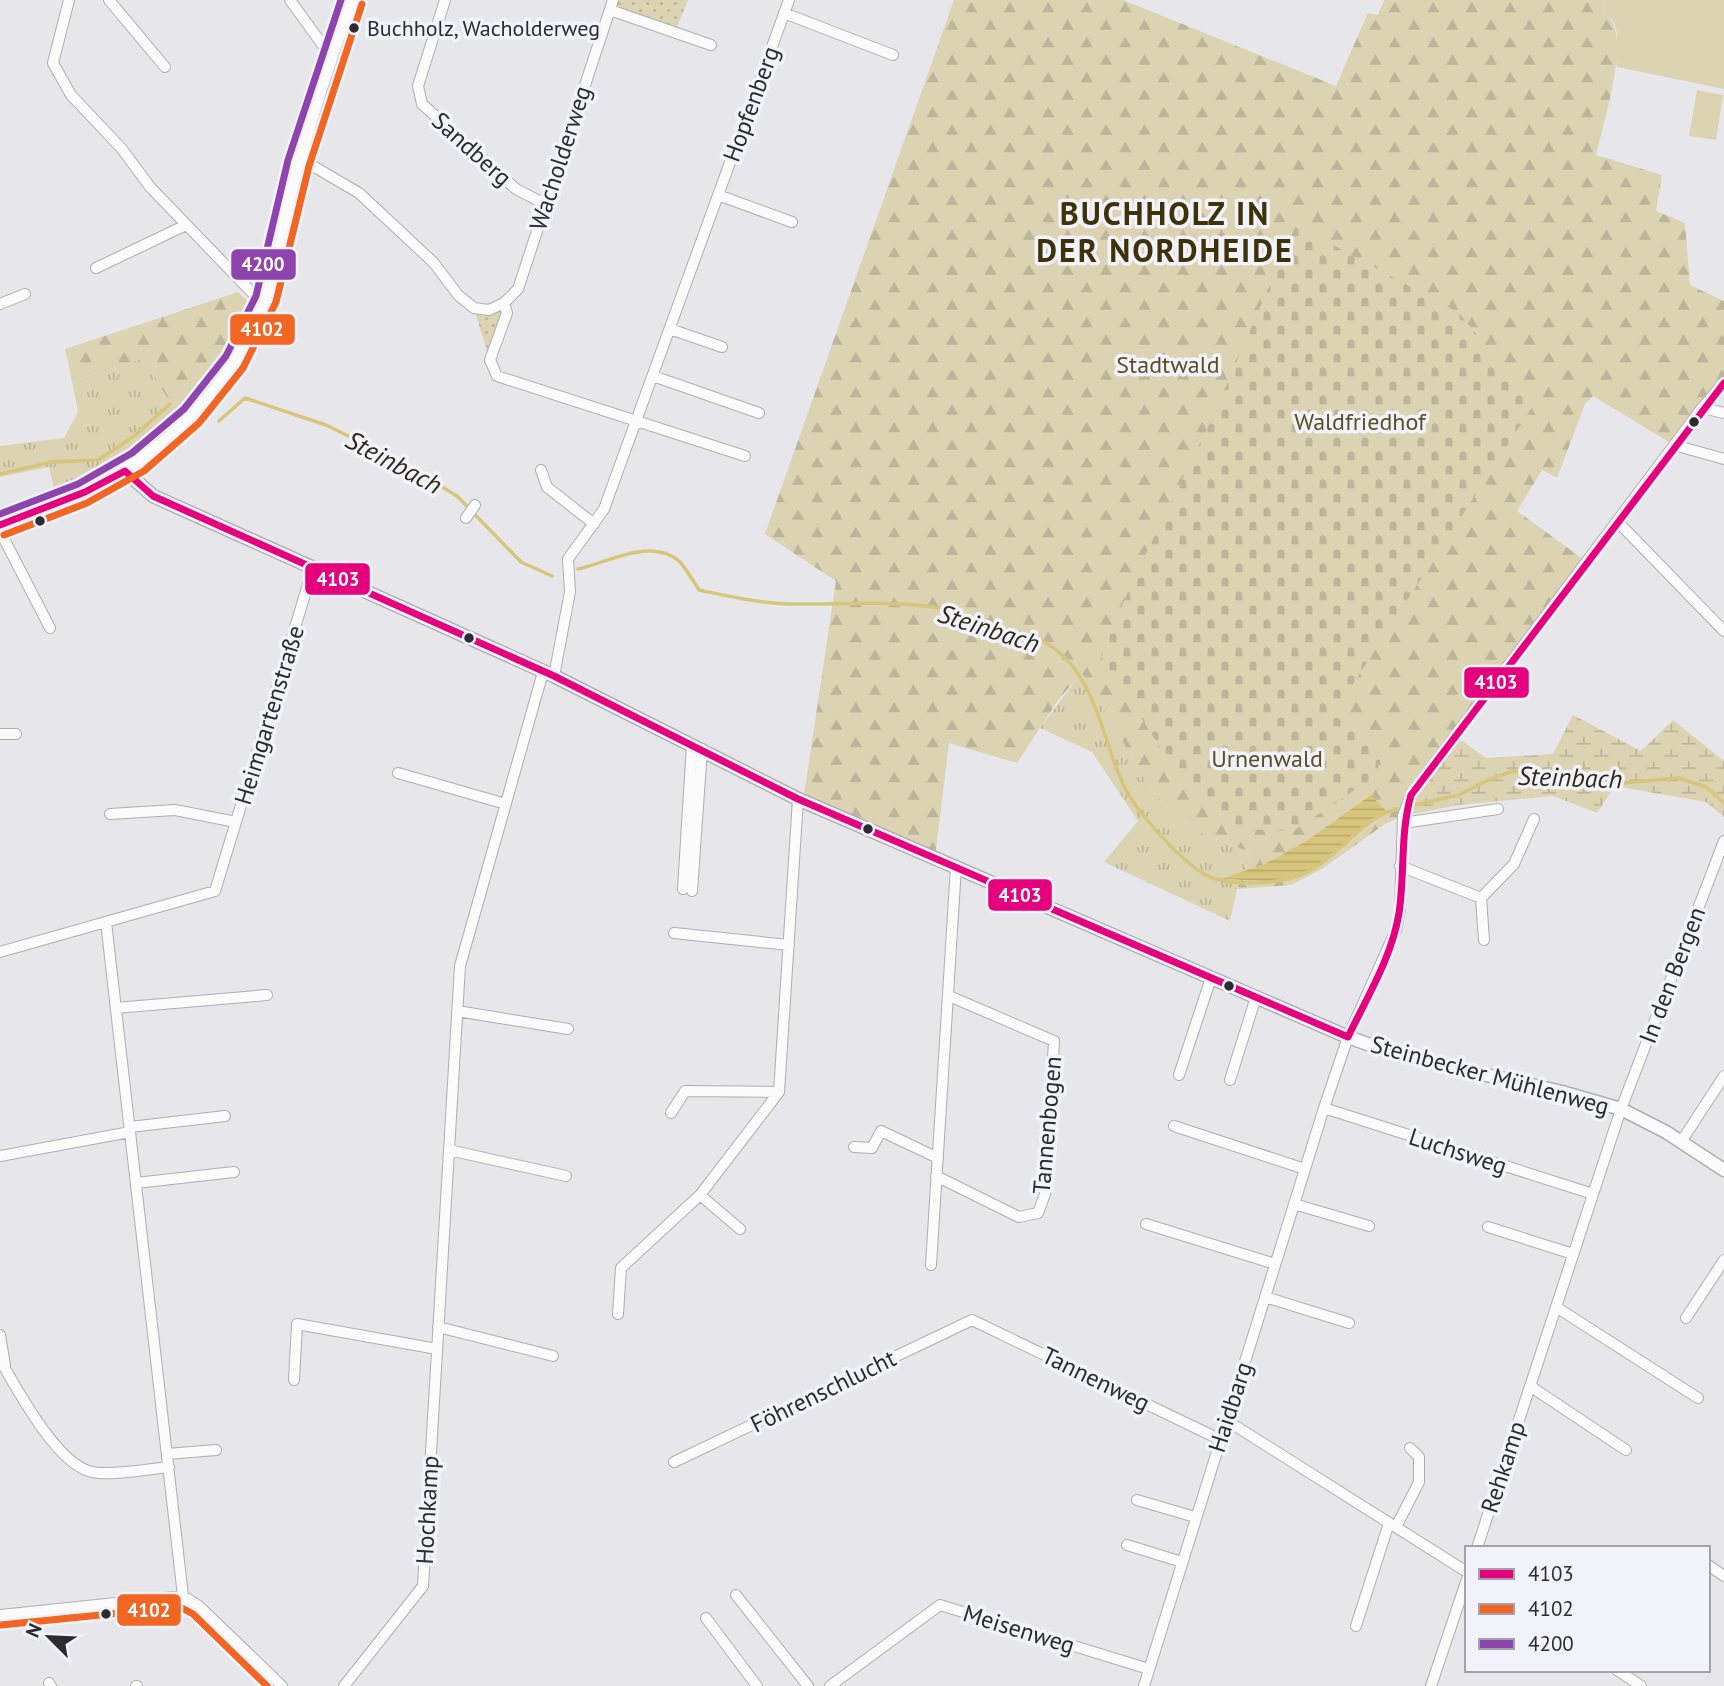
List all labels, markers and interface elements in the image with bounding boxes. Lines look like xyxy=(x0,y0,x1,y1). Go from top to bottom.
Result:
place label: Buchholz, Wacholderweg xyxy=(367,14,600,42)
marker: Buchholz, Wacholderweg xyxy=(347,21,361,35)
street label: Hopfenberg xyxy=(716,42,786,166)
street label: Wacholderweg xyxy=(522,82,598,234)
street label: Sandberg xyxy=(426,105,518,193)
district label: BUCHHOLZ IN DER NORDHEIDE xyxy=(1036,192,1294,271)
line badge: 4200 xyxy=(230,248,297,281)
text: 4200 xyxy=(241,252,285,276)
line badge: 4102 xyxy=(229,313,296,346)
text: 4102 xyxy=(240,317,284,341)
park label: Stadtwald xyxy=(1116,349,1220,380)
park label: Waldfriedhof xyxy=(1294,406,1427,437)
unlabelled marker xyxy=(1687,415,1701,429)
water label: Steinbach xyxy=(340,423,448,501)
unlabelled marker xyxy=(33,514,47,528)
line badge: 4103 xyxy=(304,562,371,596)
text: 4103 xyxy=(316,567,360,591)
water label: Steinbach xyxy=(934,596,1044,660)
street label: Heimgartenstraße xyxy=(227,622,311,808)
unlabelled marker xyxy=(462,631,476,645)
line badge: 4103 xyxy=(1463,666,1530,699)
text: 4103 xyxy=(1474,670,1518,694)
park label: Urnenwald xyxy=(1211,743,1323,774)
water label: Steinbach xyxy=(1517,759,1623,795)
unlabelled marker xyxy=(861,822,875,836)
line badge: 4103 xyxy=(987,878,1053,912)
text: 4103 xyxy=(998,883,1042,907)
street label: In den Bergen xyxy=(1632,902,1712,1048)
unlabelled marker xyxy=(1222,979,1236,993)
street label: Steinbecker Mühlenweg xyxy=(1367,1028,1613,1122)
street label: Tannenbogen xyxy=(1026,1055,1068,1195)
street label: Luchsweg xyxy=(1405,1121,1511,1181)
street label: Tannenweg xyxy=(1037,1340,1155,1418)
street label: Föhrenschlucht xyxy=(745,1342,901,1440)
street label: Haidbarg xyxy=(1201,1358,1259,1456)
street label: Rehkamp xyxy=(1474,1417,1532,1517)
street label: Hochkamp xyxy=(409,1455,445,1565)
legend xyxy=(1465,1546,1710,1672)
text: 4103 xyxy=(1528,1560,1574,1587)
line badge: 4102 xyxy=(116,1593,182,1627)
text: 4102 xyxy=(1528,1595,1574,1622)
street label: Meisenweg xyxy=(959,1597,1079,1661)
text: 4102 xyxy=(127,1598,171,1622)
north arrow xyxy=(14,1602,84,1672)
unlabelled marker xyxy=(99,1607,113,1621)
text: N xyxy=(20,1620,47,1641)
text: 4200 xyxy=(1528,1630,1574,1657)

